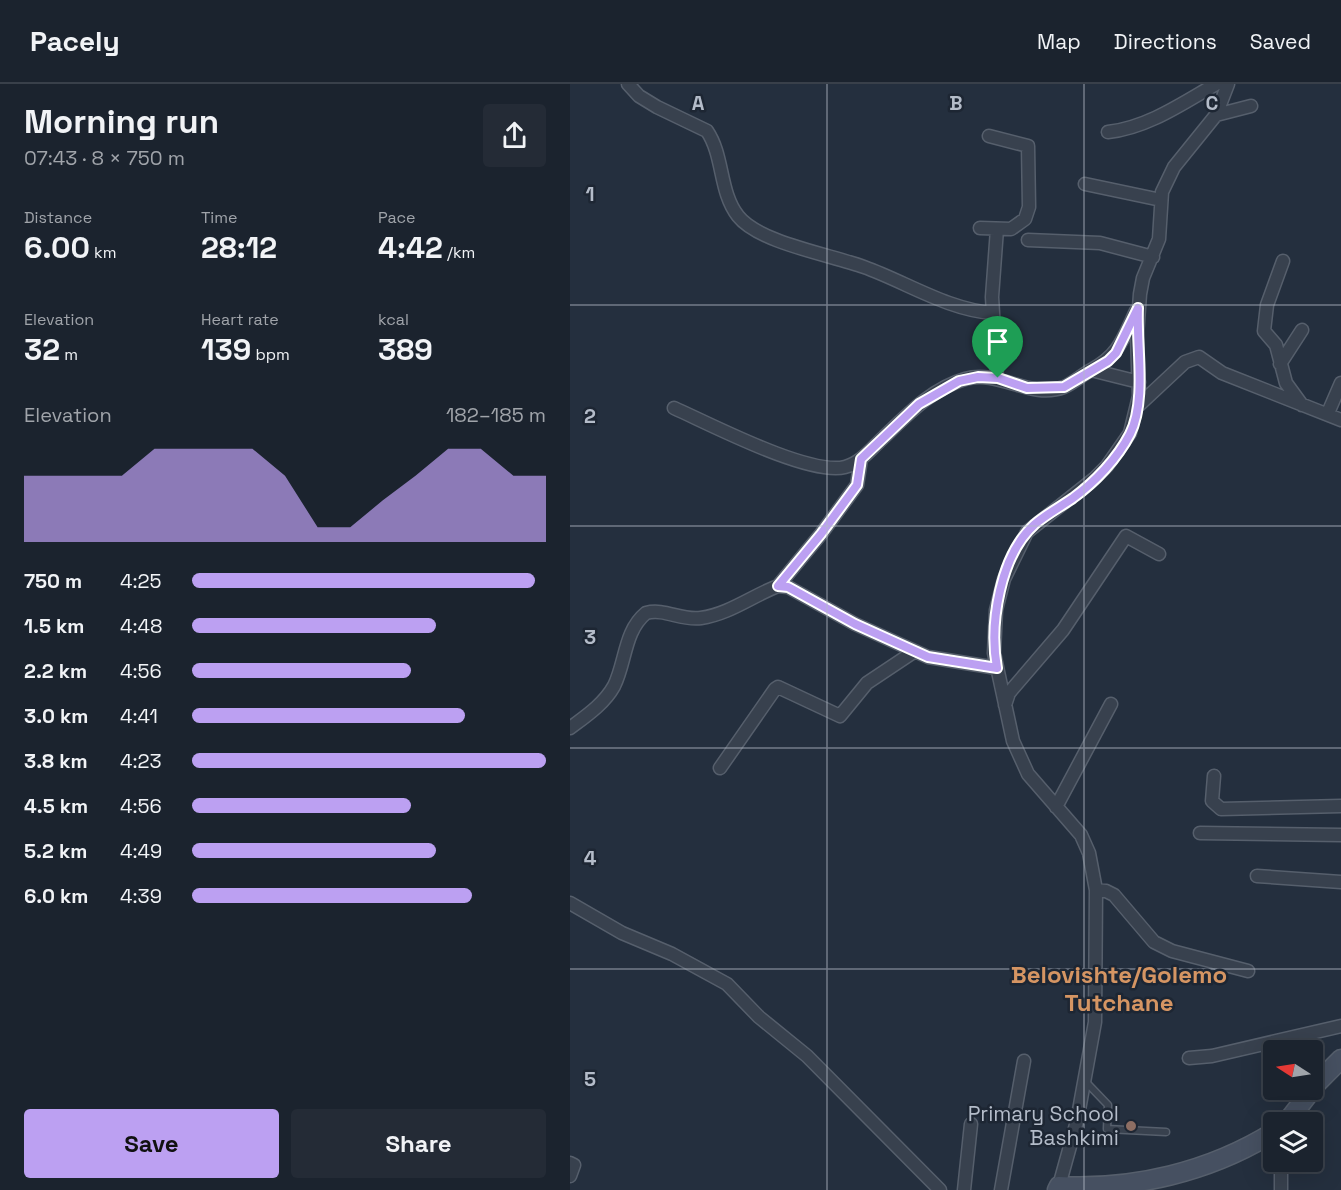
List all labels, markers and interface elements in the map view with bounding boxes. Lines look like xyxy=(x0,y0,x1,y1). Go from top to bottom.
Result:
text: Pacely xyxy=(30,23,120,59)
text: Map xyxy=(1037,28,1081,55)
text: Directions xyxy=(1114,28,1217,55)
text: Saved xyxy=(1250,28,1311,55)
text: A xyxy=(692,90,705,116)
text: B xyxy=(949,90,963,116)
text: C xyxy=(1206,90,1219,116)
text: Morning run xyxy=(24,101,219,143)
button: share xyxy=(483,104,546,167)
text: 07:43 · 8 × 750 m xyxy=(24,145,185,171)
text: 1 xyxy=(585,181,595,207)
text: Distance xyxy=(24,207,92,228)
text: Time xyxy=(201,207,237,228)
text: Pace xyxy=(378,207,415,228)
text: 6.00 xyxy=(24,228,90,267)
text: 28:12 xyxy=(201,228,277,267)
text: 4:42 xyxy=(378,228,443,267)
text: km xyxy=(90,242,116,263)
text: /km xyxy=(443,242,475,263)
text: Elevation xyxy=(24,309,94,330)
text: Heart rate xyxy=(201,309,279,330)
text: kcal xyxy=(378,309,409,330)
pin xyxy=(972,316,1023,378)
icon: arrive xyxy=(981,325,1014,358)
text: 32 xyxy=(24,330,60,369)
text: 139 xyxy=(201,330,251,369)
text: 389 xyxy=(378,330,433,369)
text: m xyxy=(60,344,78,365)
text: bpm xyxy=(251,344,290,365)
text: Elevation xyxy=(24,402,112,428)
text: 182–185 m xyxy=(446,402,546,428)
text: 2 xyxy=(584,403,596,429)
text: 750 m xyxy=(24,568,82,594)
text: 4:25 xyxy=(120,568,162,594)
text: 1.5 km xyxy=(24,613,84,639)
text: 4:48 xyxy=(120,613,163,639)
text: 3 xyxy=(584,624,596,650)
text: 2.2 km xyxy=(24,658,87,684)
text: 4:56 xyxy=(120,658,162,684)
text: 3.0 km xyxy=(24,703,88,729)
text: 4:41 xyxy=(120,703,158,729)
text: 3.8 km xyxy=(24,748,88,774)
text: 4:23 xyxy=(120,748,162,774)
text: 4.5 km xyxy=(24,793,88,819)
text: 4:56 xyxy=(120,793,162,819)
text: 5.2 km xyxy=(24,838,87,864)
text: 4:49 xyxy=(120,838,162,864)
text: 4 xyxy=(584,845,597,871)
text: 6.0 km xyxy=(24,883,88,909)
text: 4:39 xyxy=(120,883,162,909)
district label: Belovishte/Golemo Tutchane xyxy=(1011,959,1227,1018)
north arrow xyxy=(1263,1040,1323,1100)
map controls xyxy=(1263,1040,1323,1172)
text: 5 xyxy=(584,1066,596,1092)
place label: Primary School Bashkimi xyxy=(968,1100,1119,1151)
button: Save xyxy=(24,1109,279,1178)
button: Share xyxy=(291,1109,546,1178)
button: layers xyxy=(1263,1112,1323,1172)
marker: Primary School Bashkimi xyxy=(1124,1119,1138,1133)

